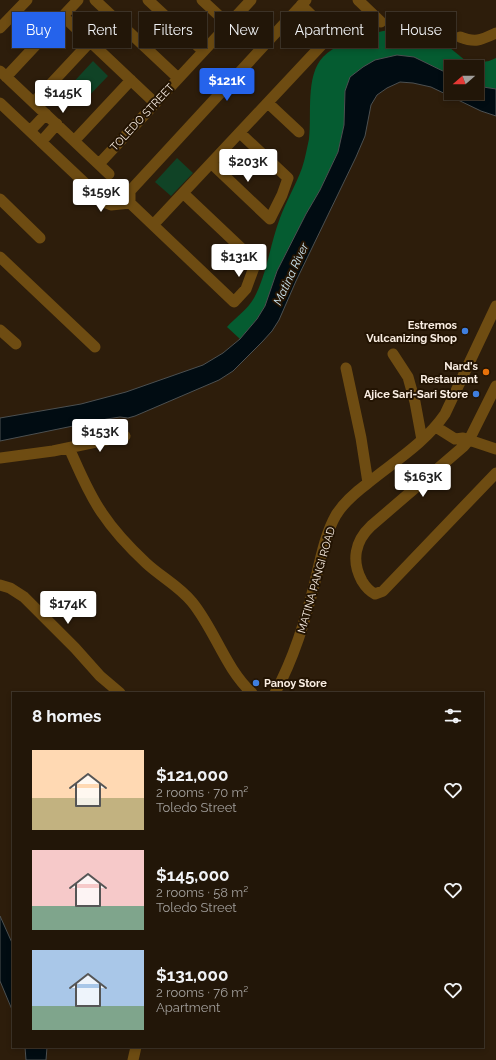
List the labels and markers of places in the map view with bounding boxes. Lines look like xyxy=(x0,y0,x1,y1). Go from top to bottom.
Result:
pin: $121K xyxy=(199,68,255,102)
pin: $145K xyxy=(35,80,91,114)
pin: $203K xyxy=(220,149,276,183)
pin: $159K xyxy=(73,179,129,213)
pin: $131K xyxy=(211,244,267,278)
place label: Estremos Vulcanizing Shop xyxy=(366,319,458,345)
marker: Estremos Vulcanizing Shop xyxy=(460,326,470,336)
place label: Nard's Restaurant xyxy=(420,360,479,386)
marker: Nard's Restaurant xyxy=(481,367,491,377)
place label: Ajice Sari-Sari Store xyxy=(364,388,468,401)
marker: Ajice Sari-Sari Store xyxy=(471,389,481,399)
pin: $153K xyxy=(72,419,128,453)
pin: $163K xyxy=(395,464,451,498)
pin: $174K xyxy=(40,591,96,625)
place label: Panoy Store xyxy=(264,677,327,690)
marker: Panoy Store xyxy=(251,678,261,688)

